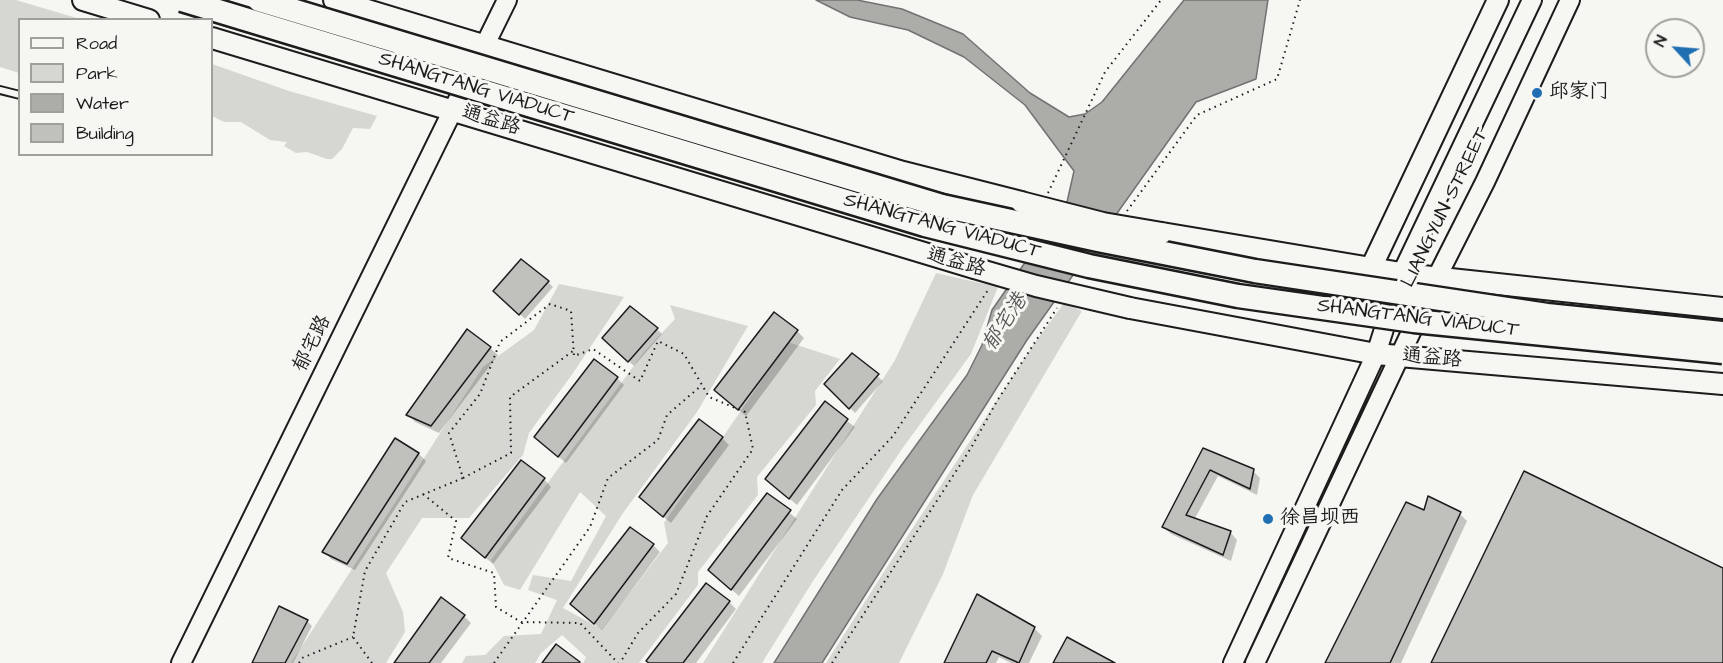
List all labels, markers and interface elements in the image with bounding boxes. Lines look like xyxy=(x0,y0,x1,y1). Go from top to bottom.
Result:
legend xyxy=(18,18,213,156)
north arrow xyxy=(1645,18,1705,78)
text: Road xyxy=(76,31,117,56)
text: N xyxy=(1649,32,1673,50)
street label: SHANGTANG VIADUCT xyxy=(375,48,577,130)
text: Park xyxy=(76,61,118,86)
place label: 邱家门 xyxy=(1549,81,1609,105)
marker: 邱家门 xyxy=(1530,86,1544,100)
text: Water xyxy=(76,91,129,116)
street label: 通益路 xyxy=(459,101,523,141)
text: Building xyxy=(76,121,134,146)
street label: LIANGYUN STREET xyxy=(1397,124,1495,292)
street label: SHANGTANG VIADUCT xyxy=(841,189,1043,265)
street label: 通益路 xyxy=(924,243,988,283)
water label: 郁宅港 xyxy=(978,290,1034,356)
street label: SHANGTANG VIADUCT xyxy=(1316,295,1520,343)
street label: 郁宅路 xyxy=(289,312,337,376)
street label: 通益路 xyxy=(1401,344,1463,374)
place label: 徐昌坝西 xyxy=(1280,507,1360,531)
marker: 徐昌坝西 xyxy=(1261,512,1275,526)

